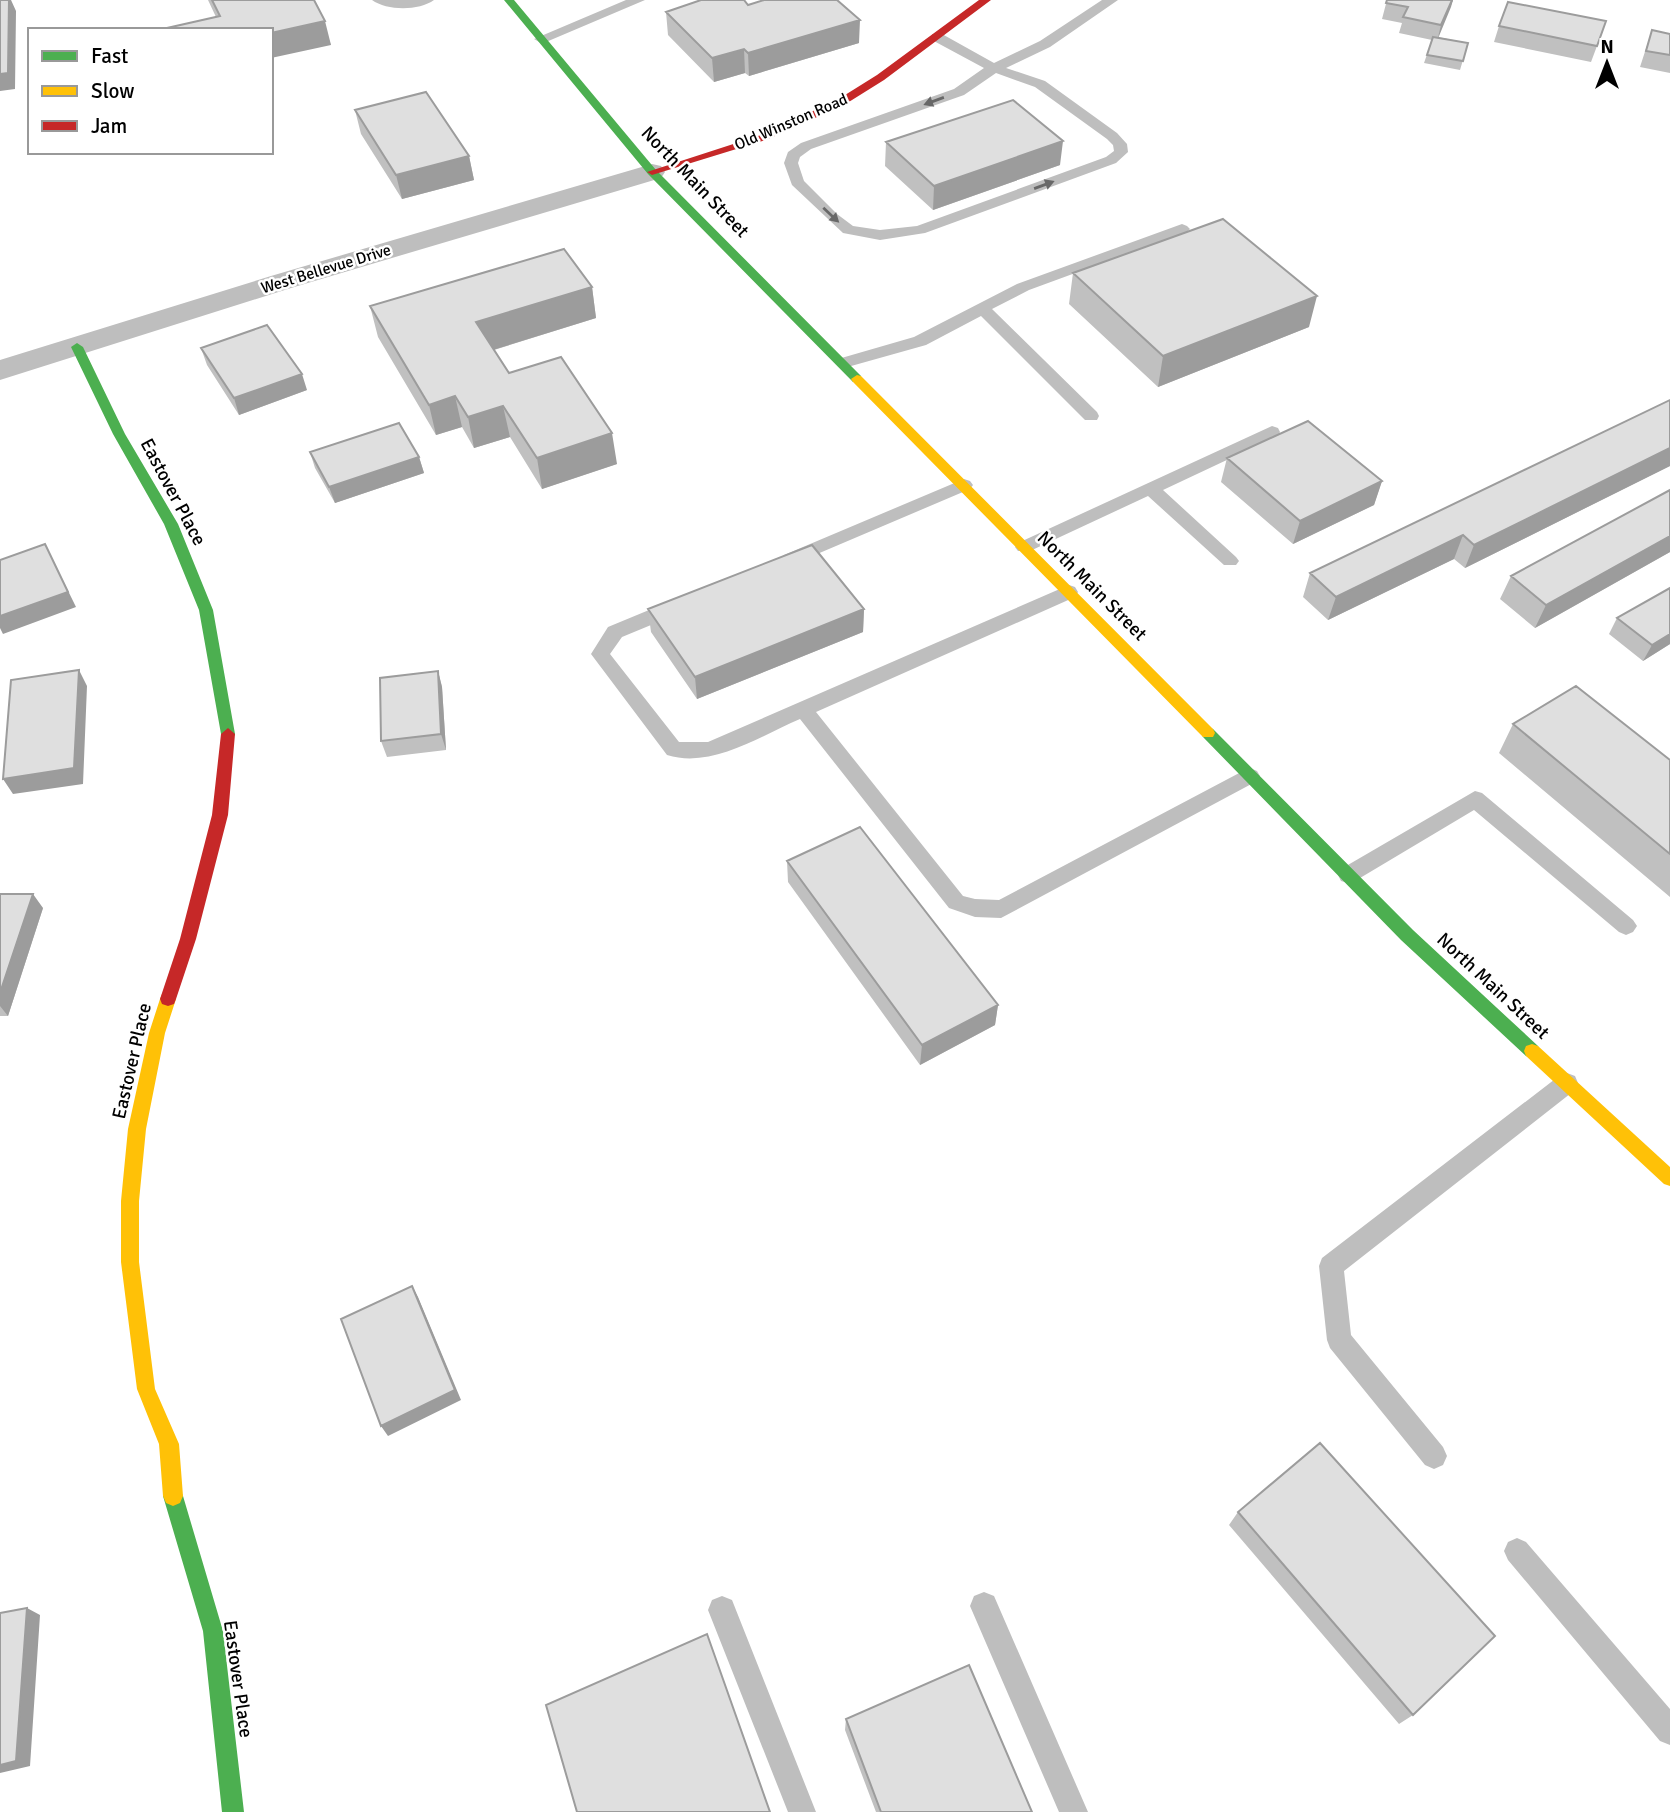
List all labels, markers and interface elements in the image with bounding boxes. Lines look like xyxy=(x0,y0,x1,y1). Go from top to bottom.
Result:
legend xyxy=(28,28,273,154)
north arrow xyxy=(1572,28,1642,98)
text: N xyxy=(1600,35,1614,59)
text: Fast xyxy=(91,43,128,69)
text: Slow xyxy=(91,78,135,104)
street label: Old Winston Road xyxy=(731,89,851,155)
one-way arrow xyxy=(924,95,945,106)
text: Jam xyxy=(91,113,127,139)
street label: North Main Street xyxy=(636,121,754,243)
one-way arrow xyxy=(1033,179,1054,190)
one-way arrow xyxy=(822,207,839,223)
street label: West Bellevue Drive xyxy=(259,240,393,298)
street label: Eastover Place xyxy=(135,434,211,550)
street label: North Main Street xyxy=(1032,526,1152,646)
street label: North Main Street xyxy=(1432,928,1555,1045)
street label: Eastover Place xyxy=(107,1001,157,1121)
street label: Eastover Place xyxy=(218,1619,258,1739)

